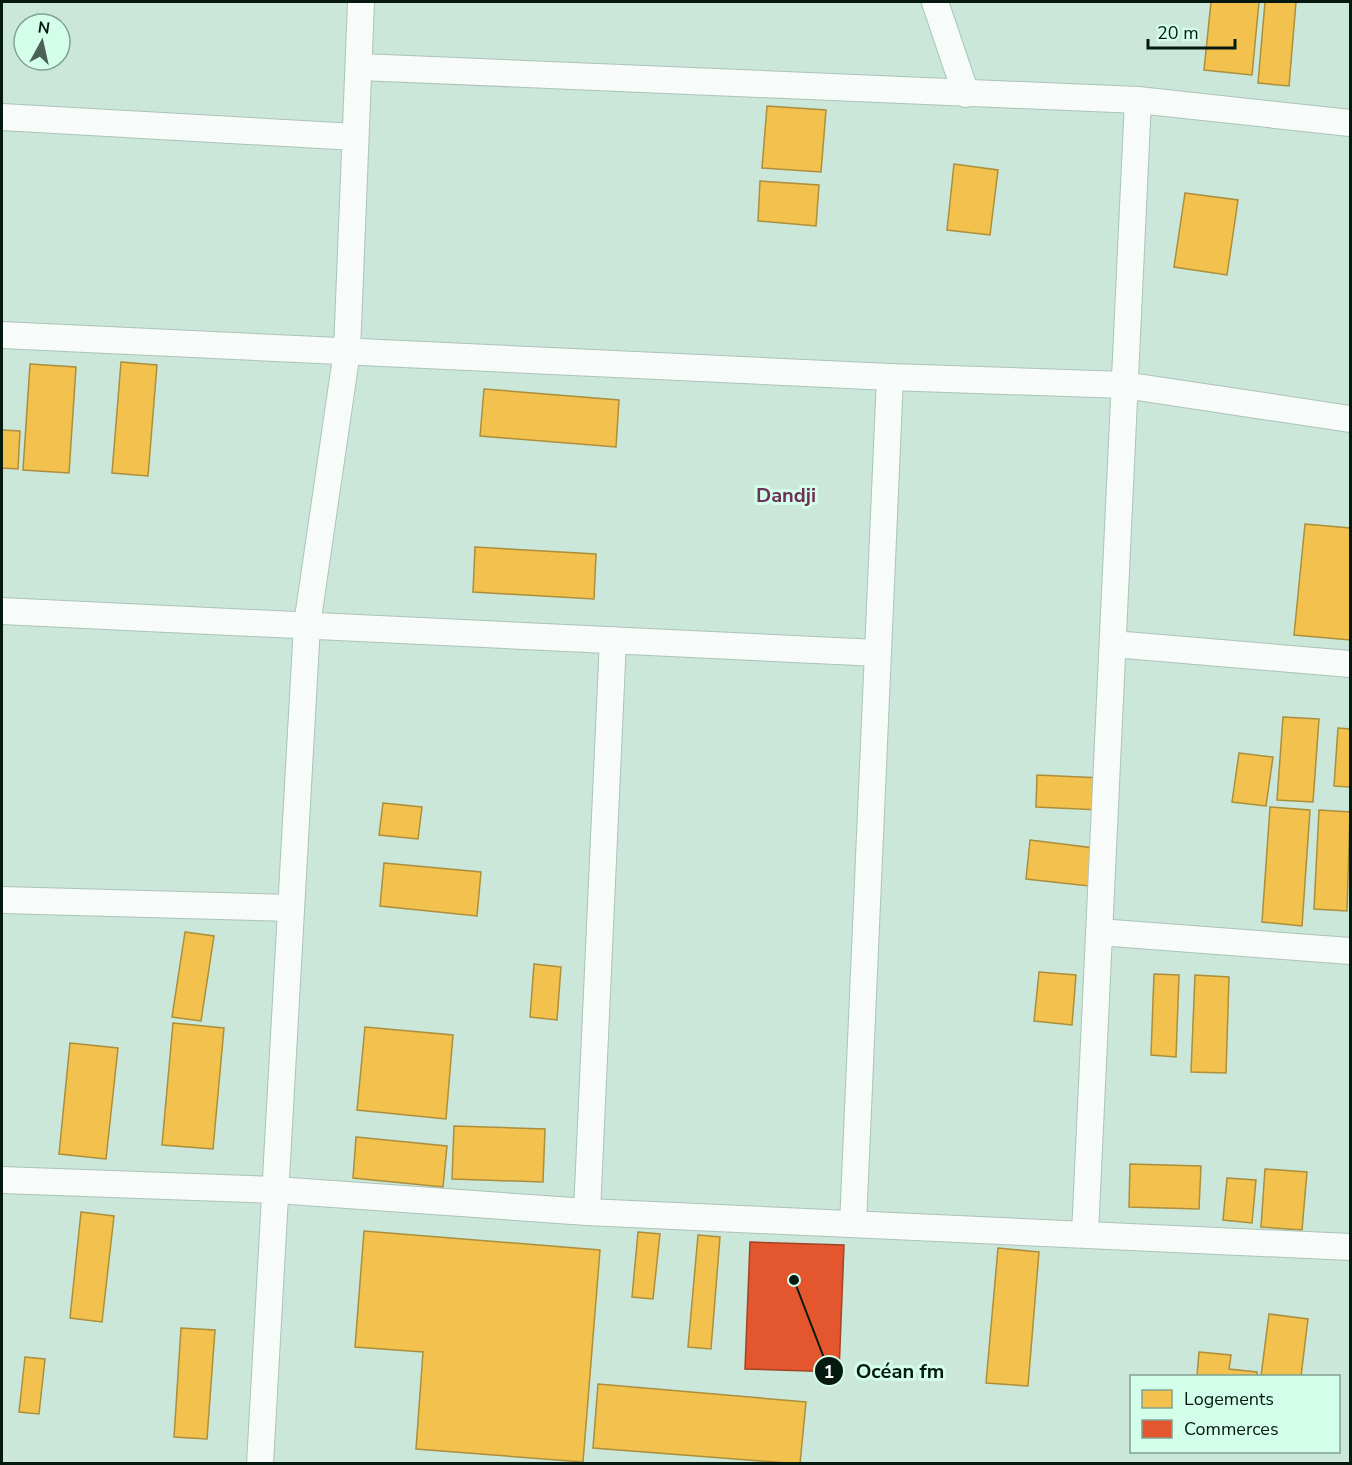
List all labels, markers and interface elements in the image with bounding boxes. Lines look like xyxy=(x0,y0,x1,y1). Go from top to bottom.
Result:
north arrow xyxy=(12,12,72,72)
scale bar xyxy=(1148,12,1235,50)
text: N xyxy=(36,16,51,40)
text: 20 m xyxy=(1157,21,1199,45)
district label: Dandji xyxy=(756,482,816,509)
callout: Océan fm xyxy=(814,1352,957,1390)
text: Océan fm xyxy=(856,1358,944,1385)
text: 1 xyxy=(824,1360,834,1384)
legend xyxy=(1130,1375,1340,1453)
text: Logements xyxy=(1184,1387,1274,1411)
text: Commerces xyxy=(1184,1417,1279,1441)

